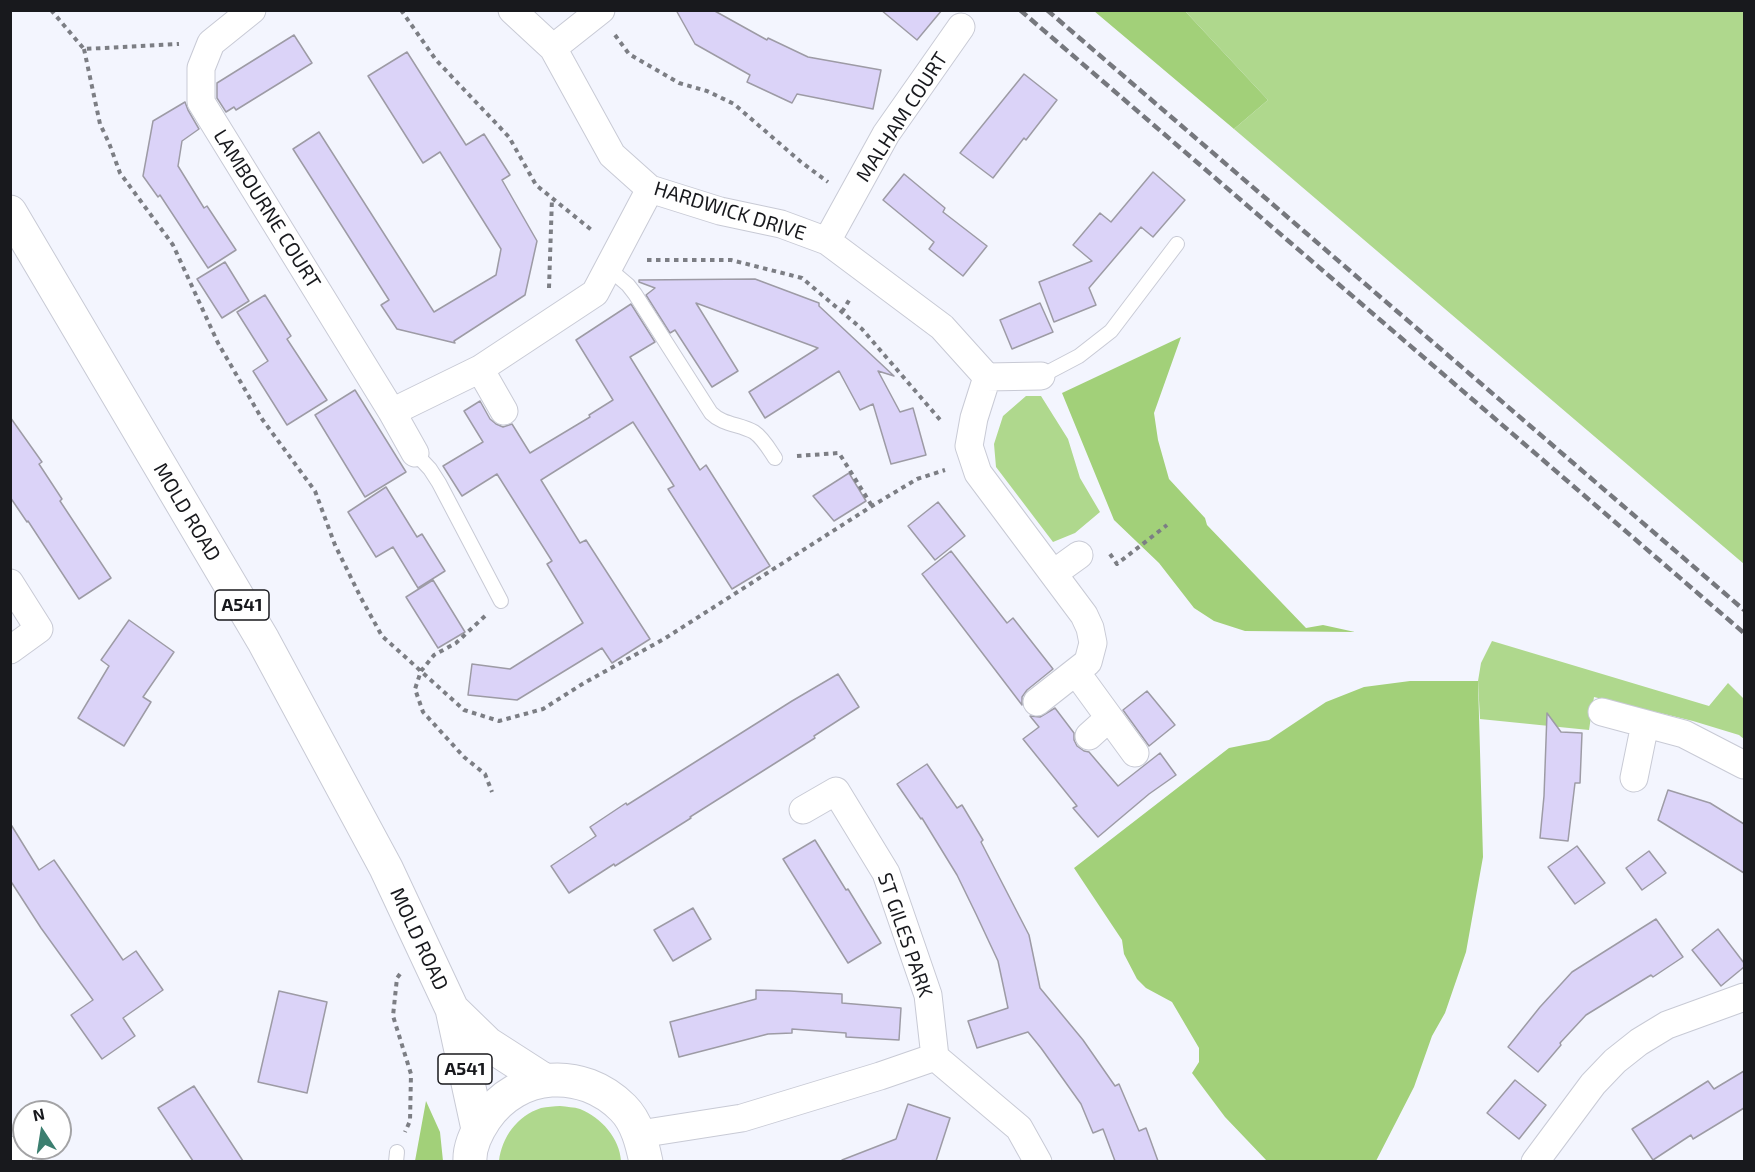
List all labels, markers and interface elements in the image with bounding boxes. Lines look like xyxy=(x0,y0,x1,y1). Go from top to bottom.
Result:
street label: MALHAM COURT xyxy=(851,48,953,186)
street label: LAMBOURNE COURT xyxy=(208,125,326,293)
street label: HARDWICK DRIVE xyxy=(651,176,809,246)
street label: MOLD ROAD xyxy=(148,459,226,565)
road number: A541 xyxy=(215,590,269,620)
street label: ST GILES PARK xyxy=(872,870,938,1000)
street label: MOLD ROAD xyxy=(385,884,453,994)
road number: A541 xyxy=(438,1054,492,1084)
north arrow xyxy=(12,1100,72,1160)
text: N xyxy=(31,1103,46,1124)

